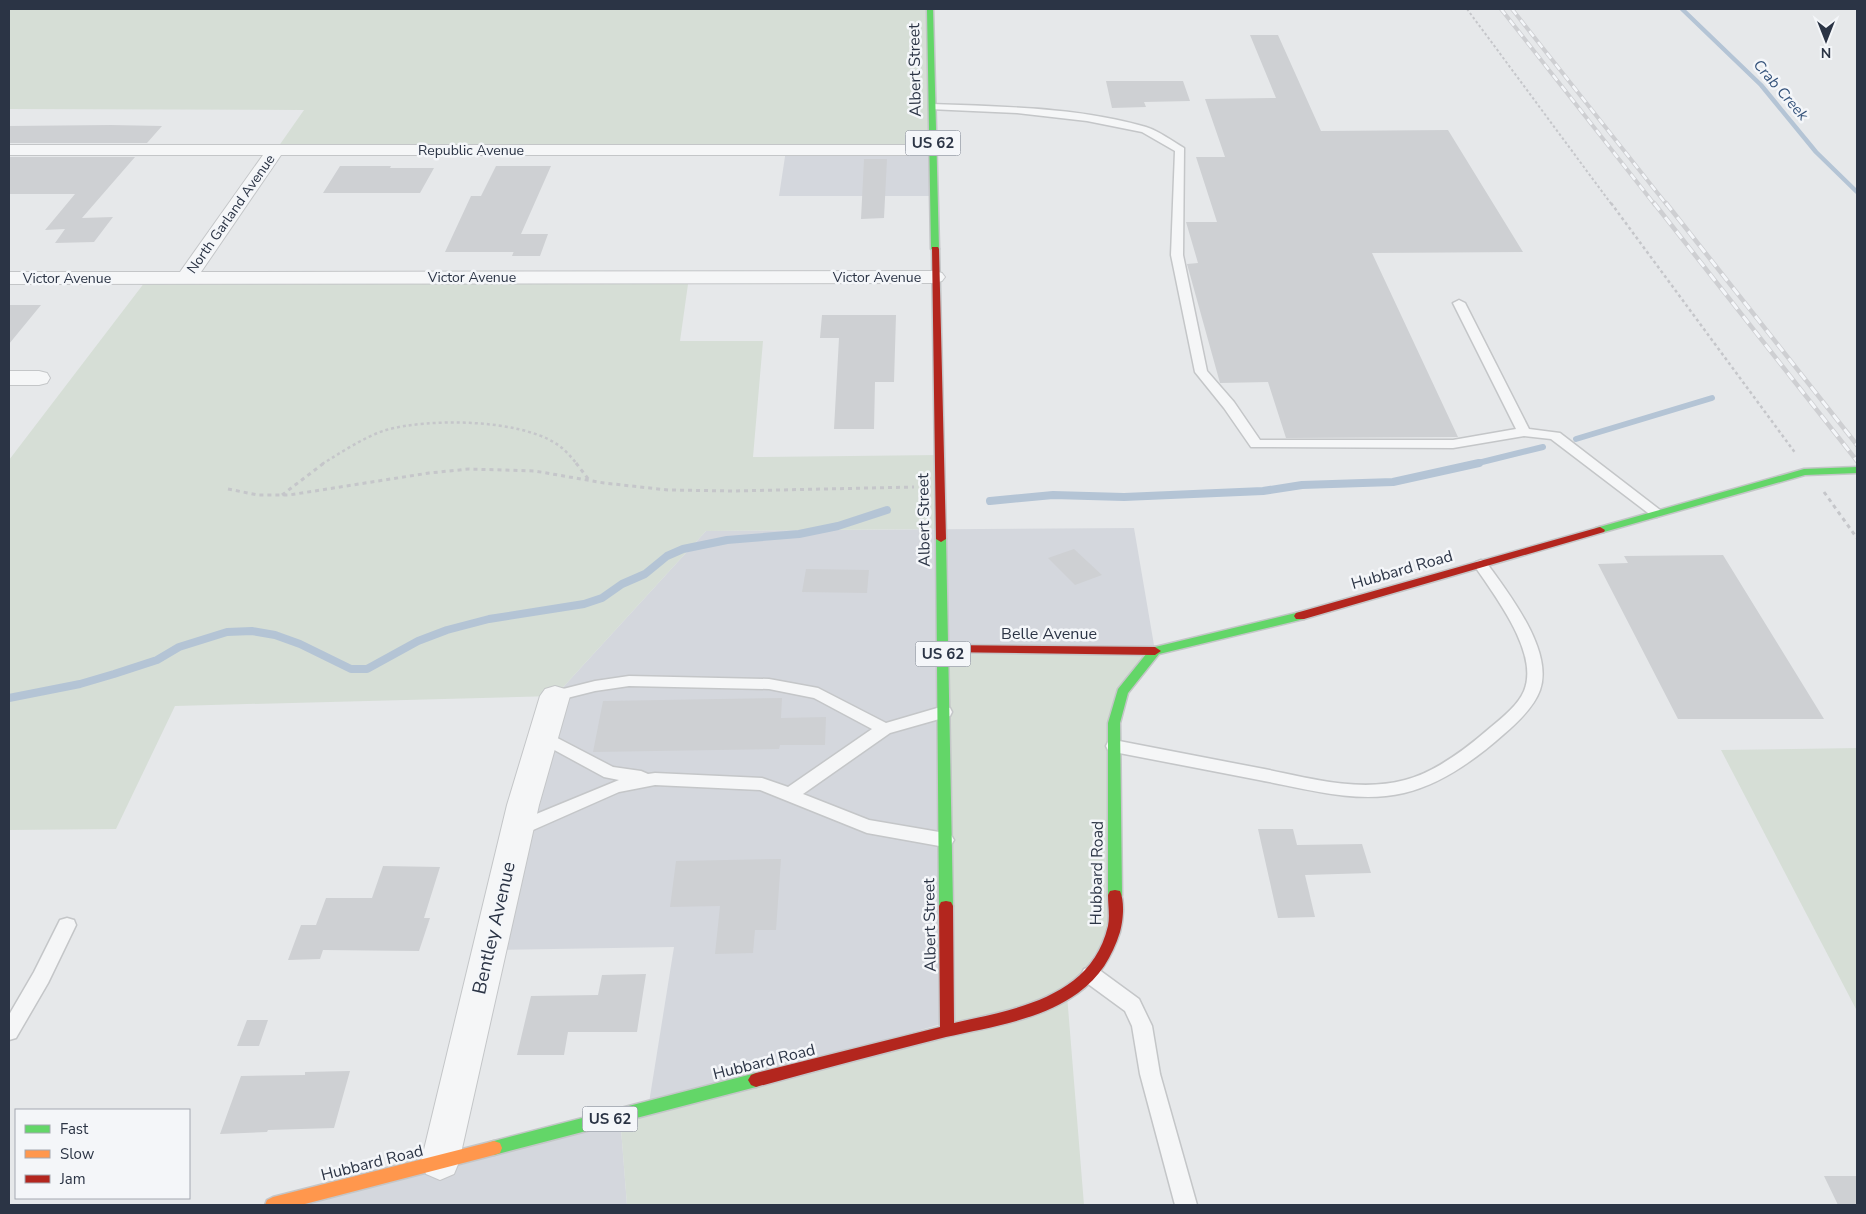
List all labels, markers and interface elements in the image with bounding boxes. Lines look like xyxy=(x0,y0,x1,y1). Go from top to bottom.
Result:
north arrow xyxy=(1801,15,1851,65)
street label: Albert Street xyxy=(903,23,927,117)
text: N xyxy=(1821,43,1831,62)
water label: Crab Creek xyxy=(1749,55,1813,125)
road number: US 62 xyxy=(906,130,960,156)
street label: Republic Avenue xyxy=(418,141,524,160)
street label: North Garland Avenue xyxy=(183,151,279,277)
street label: Victor Avenue xyxy=(427,268,516,287)
street label: Victor Avenue xyxy=(832,268,921,287)
street label: Victor Avenue xyxy=(22,269,111,288)
street label: Albert Street xyxy=(912,473,936,567)
street label: Hubbard Road xyxy=(1349,545,1455,595)
street label: Belle Avenue xyxy=(1001,623,1097,645)
road number: US 62 xyxy=(916,642,970,666)
street label: Hubbard Road xyxy=(1085,821,1109,925)
street label: Bentley Avenue xyxy=(466,859,522,997)
street label: Albert Street xyxy=(918,878,942,972)
street label: Hubbard Road xyxy=(711,1039,817,1085)
road number: US 62 xyxy=(582,1106,638,1132)
legend xyxy=(15,1109,190,1199)
text: Fast xyxy=(60,1119,89,1139)
street label: Hubbard Road xyxy=(319,1140,425,1186)
text: Slow xyxy=(60,1144,95,1164)
text: Jam xyxy=(59,1169,86,1189)

